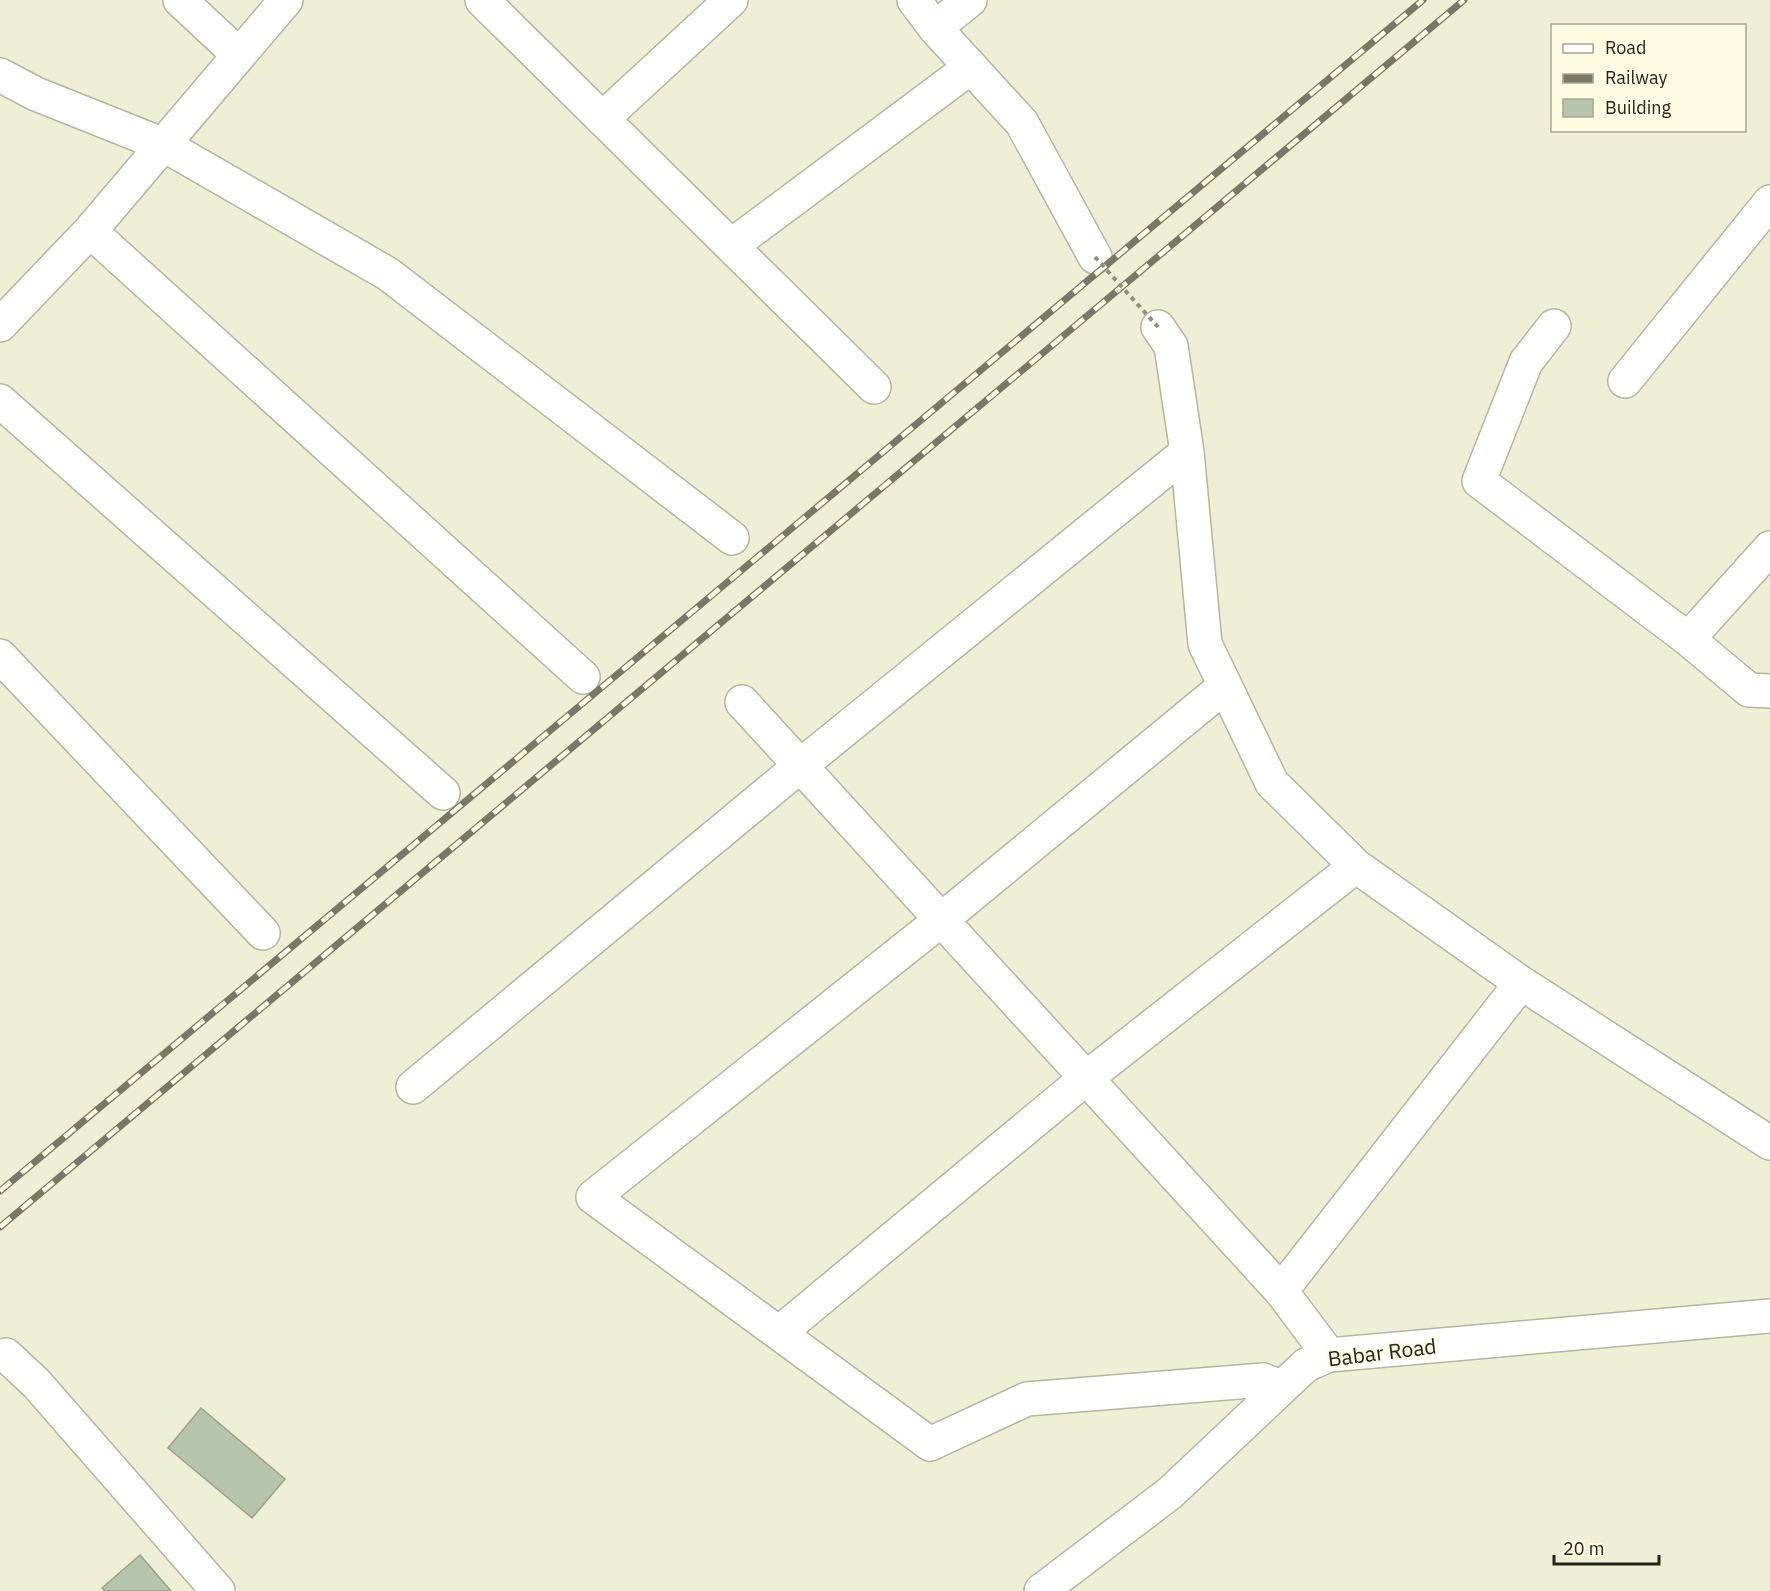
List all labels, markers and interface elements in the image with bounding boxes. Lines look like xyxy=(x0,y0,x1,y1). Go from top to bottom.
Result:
legend xyxy=(1551,24,1746,132)
text: Road xyxy=(1605,36,1646,59)
text: Railway xyxy=(1605,66,1667,89)
text: Building xyxy=(1605,96,1672,119)
street label: Babar Road xyxy=(1326,1331,1438,1373)
scale bar xyxy=(1554,1528,1659,1566)
text: 20 m xyxy=(1563,1537,1605,1560)

